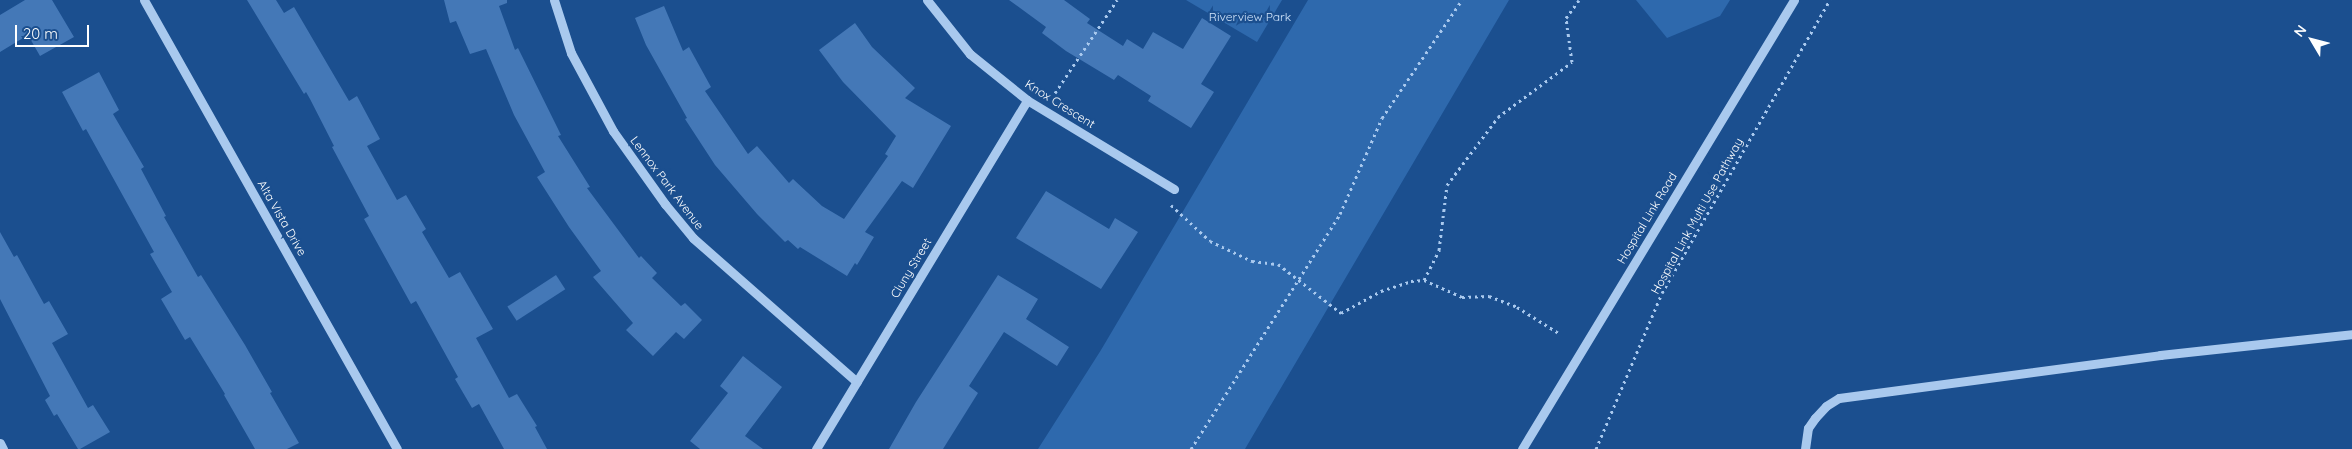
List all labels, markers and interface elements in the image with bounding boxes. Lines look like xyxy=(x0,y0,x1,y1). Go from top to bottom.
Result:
park label: Riverview Park xyxy=(1209,10,1291,24)
scale bar xyxy=(18,15,91,47)
north arrow xyxy=(2287,15,2337,65)
text: N xyxy=(2290,21,2310,41)
text: 20 m xyxy=(23,24,58,43)
street label: Knox Crescent xyxy=(1022,77,1098,131)
street label: Lennox Park Avenue xyxy=(627,134,707,232)
street label: Hospital Link Multi Use Pathway xyxy=(1648,135,1746,297)
street label: Hospital Link Road xyxy=(1614,170,1680,266)
street label: Alta Vista Drive xyxy=(255,178,309,258)
street label: Cluny Street xyxy=(888,236,934,300)

